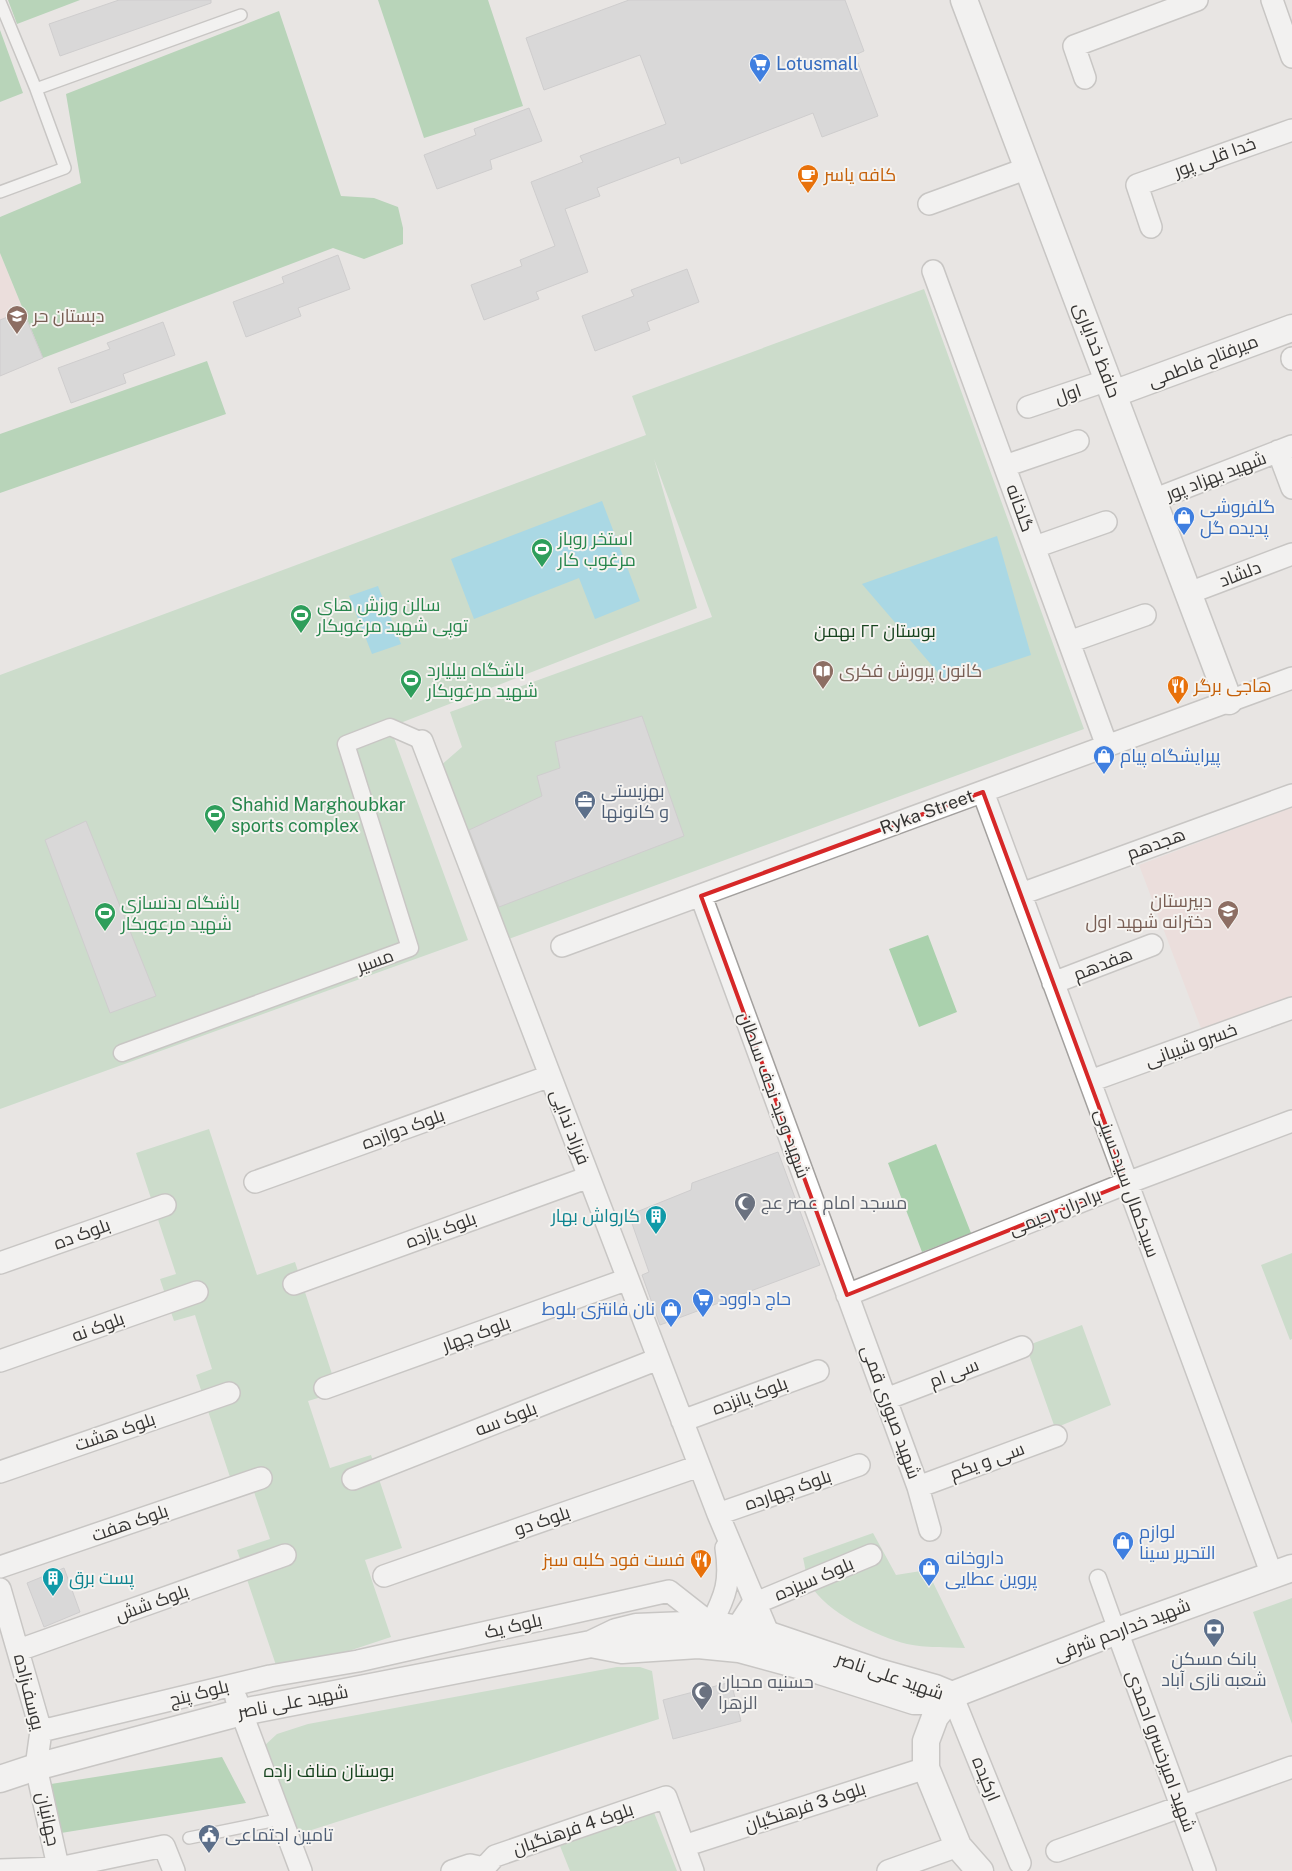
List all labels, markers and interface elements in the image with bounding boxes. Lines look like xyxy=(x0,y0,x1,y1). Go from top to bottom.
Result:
supermarket icon: Lotusmall xyxy=(748,52,772,83)
place label: Lotusmall xyxy=(776,53,858,74)
street label: خدا قلی پور xyxy=(1170,132,1259,183)
cafe icon: کافه یاسر xyxy=(796,163,820,194)
place label: کافه یاسر xyxy=(823,164,896,186)
street label: حافظ خدایاری xyxy=(1069,299,1125,401)
school or university icon: دبستان حر xyxy=(5,304,29,335)
place label: دبستان حر xyxy=(32,305,104,327)
street label: میرفتاح فاطمی xyxy=(1145,330,1262,393)
street label: اول xyxy=(1052,379,1084,409)
street label: شهید بهزاد پور xyxy=(1162,447,1270,507)
street label: گلخانه xyxy=(1002,481,1039,534)
place label: گلفروشی پدیده گل xyxy=(1200,496,1275,540)
shop icon: گلفروشی پدیده گل xyxy=(1172,505,1196,536)
place label: استخر روباز مرغوب کار xyxy=(557,528,636,571)
sports icon: استخر روباز مرغوب کار xyxy=(530,537,554,568)
street label: دلشاد xyxy=(1216,556,1264,591)
place label: سالن ورزش های توپی شهید مرغوبکار xyxy=(316,594,468,638)
sports icon: سالن ورزش های توپی شهید مرغوبکار xyxy=(289,603,313,634)
park label: بوستان ۲۲ بهمن xyxy=(814,620,936,642)
place label: باشگاه بیلیارد شهید مرغوبکار xyxy=(426,659,538,702)
library icon: کانون پرورش فکری xyxy=(811,659,835,690)
place label: کانون پرورش فکری xyxy=(839,660,982,683)
sports icon: باشگاه بیلیارد شهید مرغوبکار xyxy=(399,668,423,699)
restaurant icon: هاجی برگر xyxy=(1166,674,1190,705)
place label: هاجی برگر xyxy=(1193,675,1272,697)
shop icon: پیرایشگاه پیام xyxy=(1092,744,1116,775)
place label: پیرایشگاه پیام xyxy=(1120,745,1220,768)
place label: بهزیستی و کانونها xyxy=(601,780,669,823)
street label: Ryka Street xyxy=(877,785,977,838)
office icon: بهزیستی و کانونها xyxy=(573,789,597,820)
place label: Shahid Marghoubkar sports complex xyxy=(231,794,406,836)
sports icon: Shahid Marghoubkar sports complex xyxy=(203,803,227,834)
street label: هجدهم xyxy=(1124,823,1189,866)
place label: دبيرستان دخترانه شهید اول xyxy=(1085,890,1212,933)
place label: باشگاه بدنسازی شهید مرعوبکار xyxy=(120,892,240,935)
school or university icon: دبيرستان دخترانه شهید اول xyxy=(1216,899,1240,930)
sports icon: باشگاه بدنسازی شهید مرعوبکار xyxy=(93,901,117,932)
street label: هفدهم xyxy=(1070,943,1136,986)
street label: مسیر xyxy=(353,944,396,978)
street label: شهید وحید نجف سلطان xyxy=(734,1009,814,1181)
street label: خسرو شیبانی xyxy=(1142,1018,1240,1072)
street label: فرزاد ندایی xyxy=(546,1086,594,1168)
street label: بلوک دوازده xyxy=(359,1104,447,1154)
street label: سیدکمال سیدحسینی xyxy=(1090,1106,1164,1260)
street label: برادران رحیمی xyxy=(1006,1183,1104,1241)
mosque icon: مسجد امام عصر عج xyxy=(733,1191,757,1222)
place label: مسجد امام عصر عج xyxy=(761,1192,907,1215)
building icon: کارواش بهار xyxy=(644,1204,668,1235)
place label: کارواش بهار xyxy=(550,1205,640,1227)
street label: بلوک یازده xyxy=(403,1207,479,1253)
street label: بلوک ده xyxy=(51,1214,113,1254)
supermarket icon: حاج داوود xyxy=(691,1287,715,1318)
place label: حاج داوود xyxy=(719,1288,791,1311)
shop icon: نان فانتزی بلوط xyxy=(659,1297,683,1328)
place label: نان فانتزی بلوط xyxy=(542,1298,655,1320)
street label: بلوک نه xyxy=(69,1307,127,1347)
street label: بلوک چهار xyxy=(438,1311,514,1358)
street label: شهید صبوری قمی xyxy=(857,1342,925,1482)
street label: سی ام xyxy=(926,1354,982,1393)
street label: بلوک پانزده xyxy=(709,1372,791,1421)
street label: بلوک سه xyxy=(472,1397,540,1441)
street label: بلوک هشت xyxy=(72,1408,158,1456)
street label: سی و یکم xyxy=(947,1437,1028,1486)
street label: بلوک چهارده xyxy=(742,1465,835,1516)
street label: بلوک هفت xyxy=(89,1500,171,1546)
street label: بلوک دو xyxy=(511,1501,573,1541)
place label: لوازم التحریر سینا xyxy=(1139,1521,1216,1564)
shop icon: لوازم التحریر سینا xyxy=(1111,1530,1135,1561)
place label: داروخانه پروین عطایی xyxy=(945,1547,1037,1591)
restaurant icon: فست فود کلبه سبز xyxy=(689,1548,713,1579)
place label: فست فود کلبه سبز xyxy=(542,1549,685,1571)
street label: بلوک سیزده xyxy=(771,1552,857,1606)
shop icon: داروخانه پروین عطایی xyxy=(917,1556,941,1587)
building icon: پست برق xyxy=(41,1566,65,1597)
place label: پست برق xyxy=(69,1567,134,1590)
street label: بلوک شش xyxy=(112,1580,192,1626)
street label: شهید خدارحم شرفی xyxy=(1050,1594,1194,1667)
street label: بلوک یک xyxy=(482,1609,544,1643)
bank icon: بانک مسکن شعبه نازی آباد xyxy=(1202,1617,1226,1648)
street label: شهید علی ناصر xyxy=(832,1647,947,1705)
place label: بانک مسکن شعبه نازی آباد xyxy=(1161,1648,1267,1691)
street label: یوسف‌زاده xyxy=(9,1652,49,1733)
street label: شهید امیرخسرو احمدی xyxy=(1121,1667,1201,1835)
place label: حسنیه محبان الزهرا xyxy=(718,1671,814,1714)
street label: بلوک پنج xyxy=(167,1675,231,1712)
street label: شهید علی ناصر xyxy=(235,1680,350,1724)
mosque icon: حسنیه محبان الزهرا xyxy=(690,1680,714,1711)
street label: ارکیده xyxy=(967,1753,1005,1805)
park label: بوستان مناف زاده xyxy=(264,1760,394,1782)
street label: بلوک 3 فرهنگیان xyxy=(742,1777,868,1837)
street label: جهانیان xyxy=(32,1790,64,1848)
street label: بلوک 4 فرهنگیان xyxy=(510,1798,636,1860)
public building icon: تامین اجتماعی xyxy=(197,1823,221,1854)
place label: تامین اجتماعی xyxy=(225,1824,333,1846)

